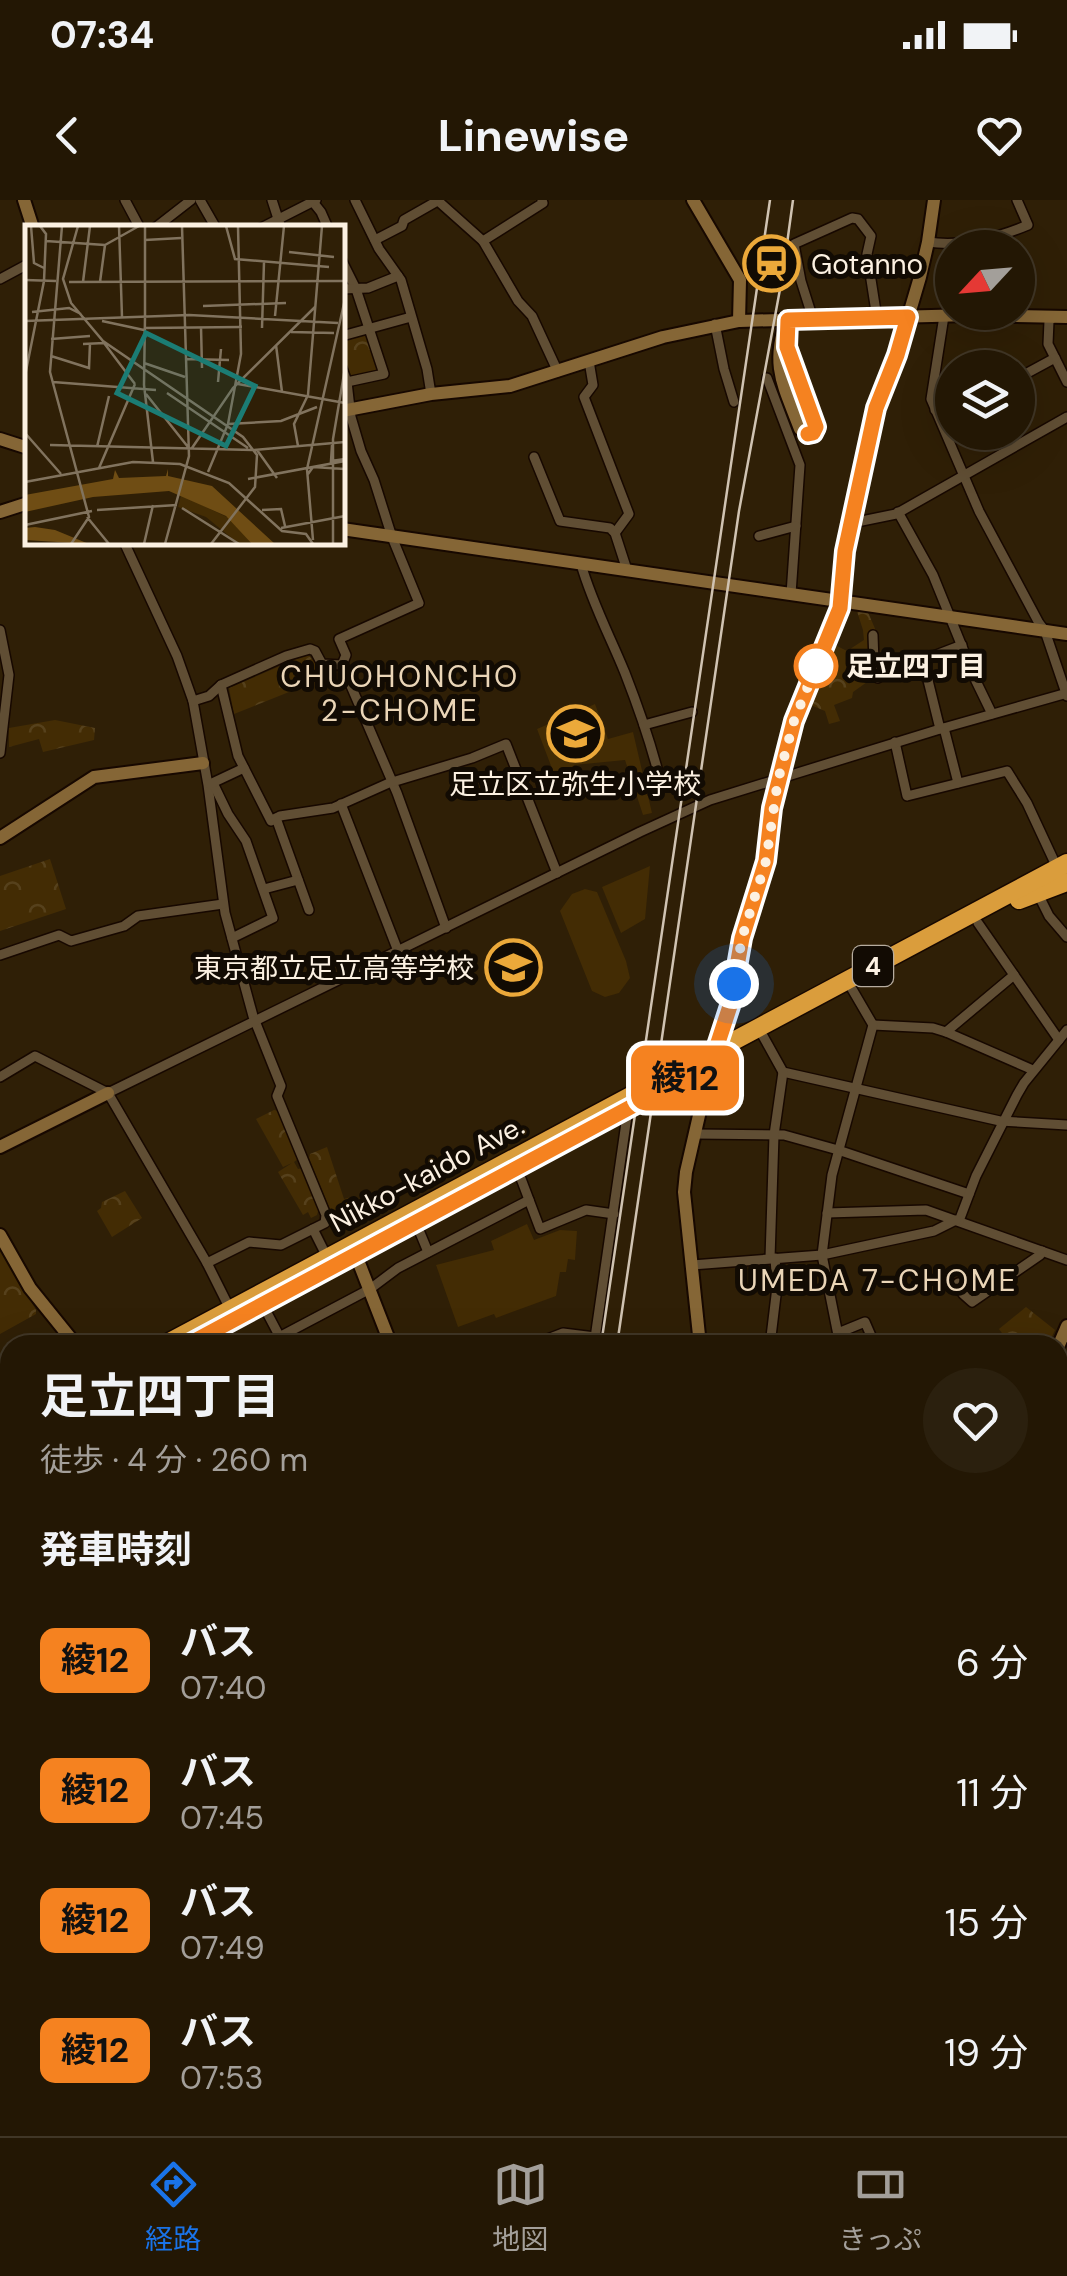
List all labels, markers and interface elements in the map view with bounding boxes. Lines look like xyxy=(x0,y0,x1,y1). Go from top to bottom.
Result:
text: 07:34 xyxy=(50,10,154,60)
text: Linewise xyxy=(438,106,629,165)
icon: back xyxy=(40,108,95,163)
icon: heart xyxy=(972,108,1027,163)
inset map xyxy=(25,225,345,545)
north arrow xyxy=(935,230,1035,330)
map controls xyxy=(935,230,1035,450)
station icon: Gotanno xyxy=(742,234,802,294)
place label: Gotanno xyxy=(811,246,923,283)
button: layers xyxy=(935,350,1035,450)
marker: 足立四丁目 xyxy=(795,645,837,687)
place label: 足立四丁目 xyxy=(846,648,986,685)
district label: CHUOHONCHO 2-CHOME xyxy=(280,657,520,730)
school or university icon: 足立区立弥生小学校 xyxy=(545,703,605,763)
place label: 足立区立弥生小学校 xyxy=(449,766,701,803)
school or university icon: 東京都立足立高等学校 xyxy=(483,938,543,998)
road number: 4 xyxy=(853,946,893,986)
place label: 東京都立足立高等学校 xyxy=(194,950,474,987)
your location xyxy=(709,959,759,1009)
line badge: 綾12 xyxy=(628,1046,742,1110)
text: 綾12 xyxy=(651,1055,719,1101)
street label: Nikko-kaido Ave. xyxy=(323,1107,531,1241)
district label: UMEDA 7-CHOME xyxy=(738,1261,1018,1300)
text: 足立四丁目 xyxy=(40,1365,280,1428)
button: heart xyxy=(923,1368,1028,1473)
text: 徒歩 · 4 分 · 260 m xyxy=(40,1439,308,1481)
text: 発車時刻 xyxy=(40,1525,192,1575)
text: バス xyxy=(180,1617,256,1667)
text: 綾12 xyxy=(61,1637,129,1683)
text: 6 分 xyxy=(956,1638,1028,1688)
text: 07:40 xyxy=(180,1667,266,1709)
text: バス xyxy=(180,1747,256,1797)
text: 綾12 xyxy=(61,1767,129,1813)
text: 11 分 xyxy=(956,1768,1028,1818)
text: 07:45 xyxy=(180,1797,264,1839)
text: バス xyxy=(180,1877,256,1927)
text: 綾12 xyxy=(61,1897,129,1943)
text: 15 分 xyxy=(945,1898,1028,1948)
text: 07:49 xyxy=(180,1927,265,1969)
text: バス xyxy=(180,2007,256,2057)
text: 綾12 xyxy=(61,2027,129,2073)
text: 19 分 xyxy=(944,2028,1028,2078)
text: 07:53 xyxy=(180,2057,263,2099)
tab: 経路 xyxy=(145,2157,201,2258)
tab: 地図 xyxy=(492,2157,548,2258)
tab: きっぷ xyxy=(839,2157,922,2258)

